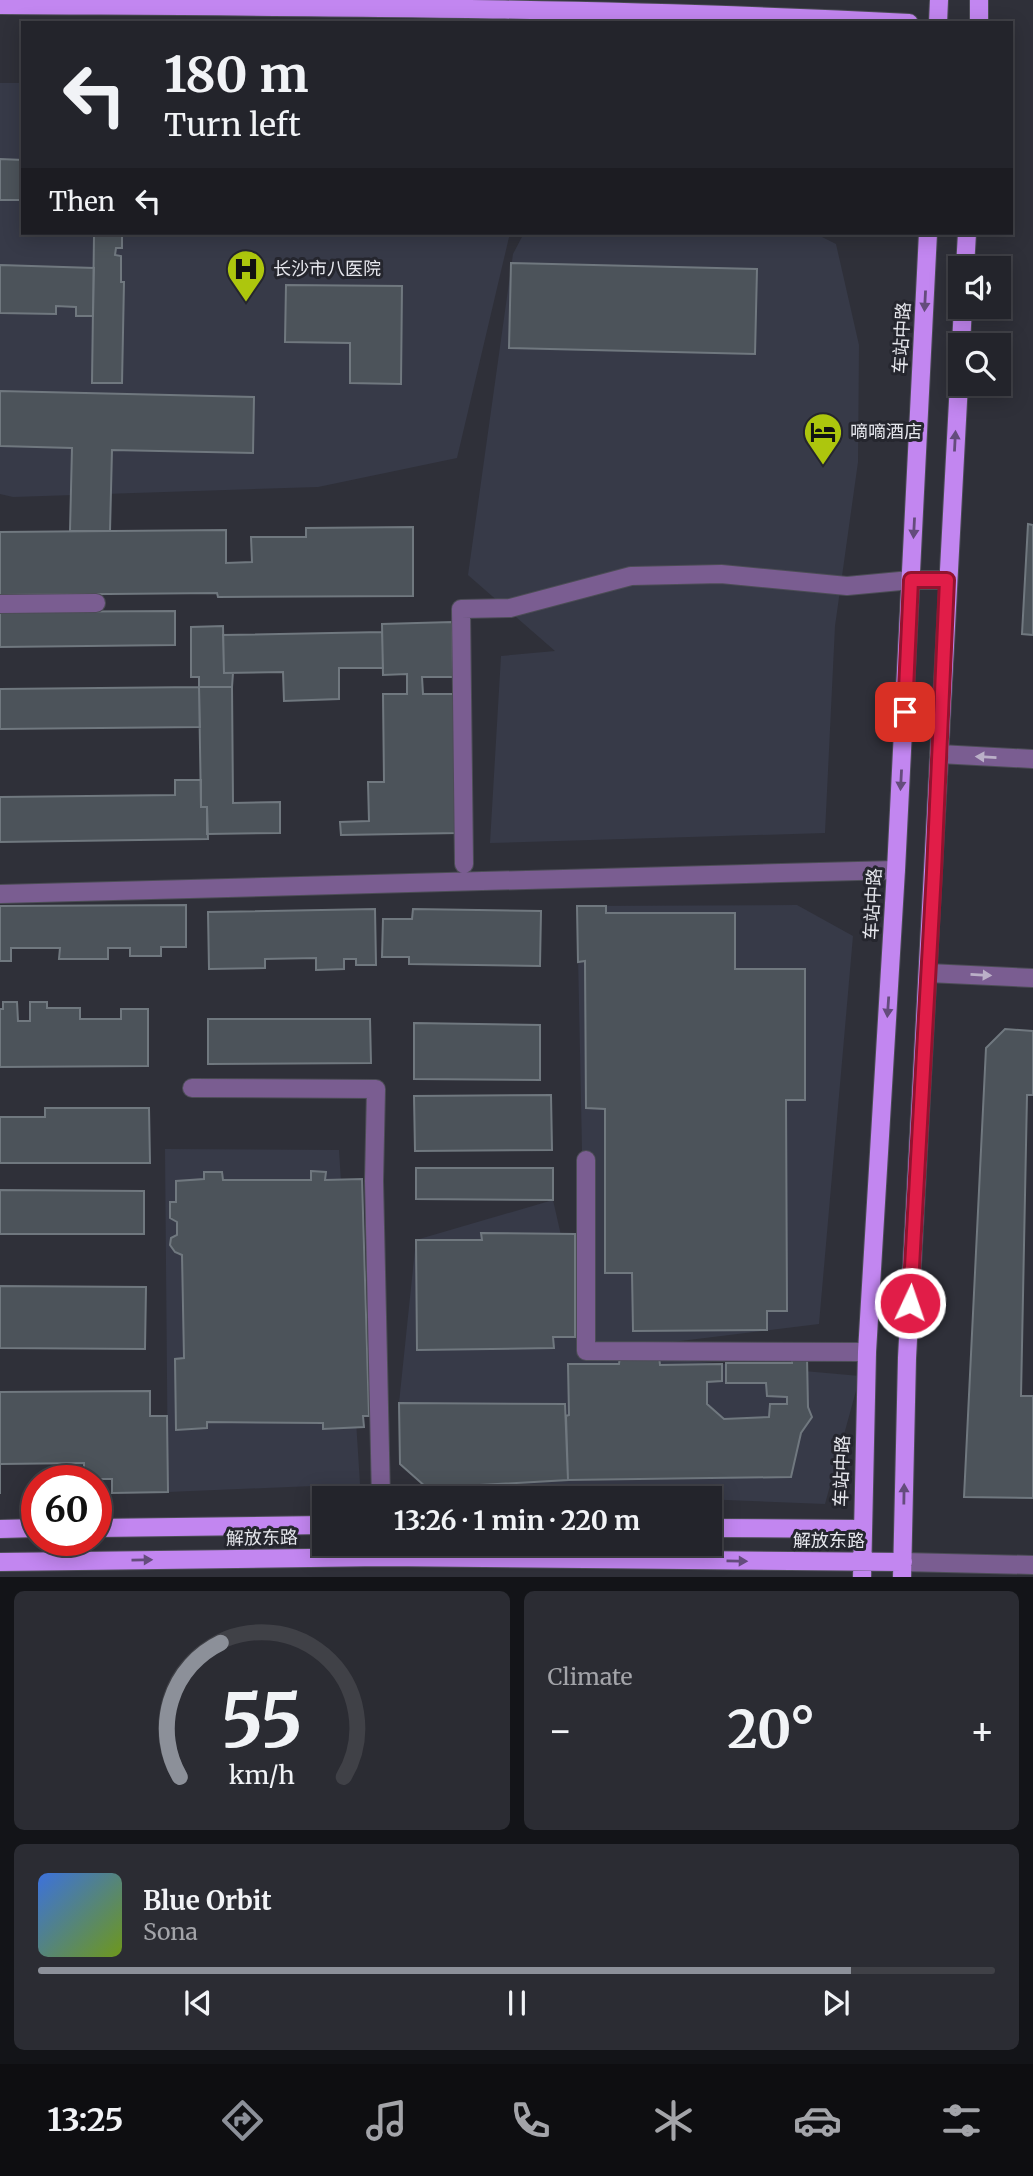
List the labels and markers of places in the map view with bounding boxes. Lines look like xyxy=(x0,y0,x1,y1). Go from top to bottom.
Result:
hospital icon: 长沙市八医院 xyxy=(225,248,267,303)
place label: 长沙市八医院 xyxy=(273,257,381,280)
hotel icon: 嘀嘀酒店 xyxy=(802,411,844,466)
place label: 嘀嘀酒店 xyxy=(850,420,922,443)
pin xyxy=(875,682,935,742)

